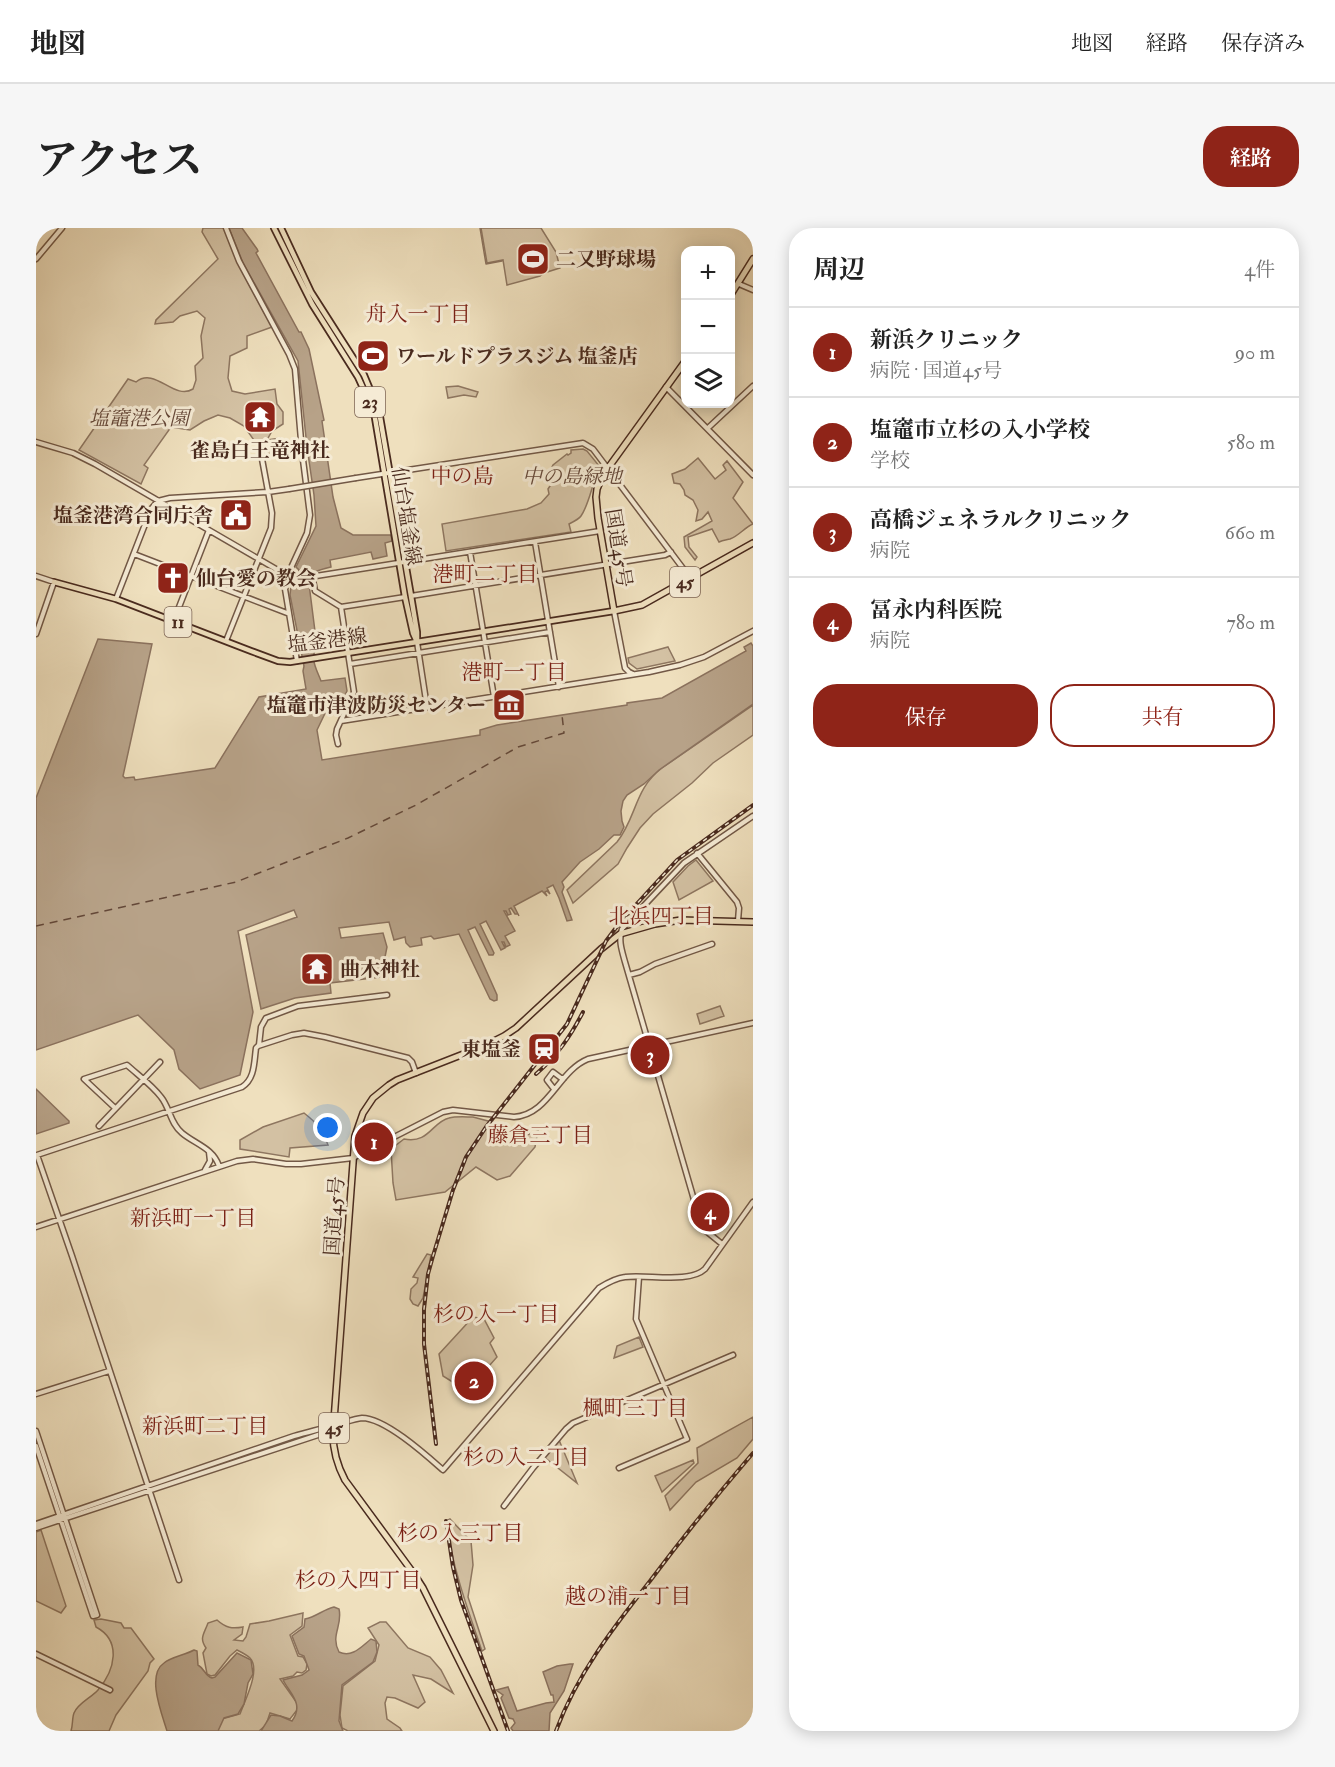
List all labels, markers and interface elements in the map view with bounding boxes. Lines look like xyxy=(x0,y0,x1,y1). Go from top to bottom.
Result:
text: 地図 xyxy=(30,27,86,62)
text: 地図 xyxy=(1071,30,1113,57)
text: 経路 xyxy=(1146,30,1188,57)
text: 保存済み xyxy=(1221,30,1305,57)
button: 経路 xyxy=(1203,126,1299,187)
text: アクセス xyxy=(36,135,203,187)
sports icon: 二又野球場 xyxy=(515,241,551,277)
map controls xyxy=(681,246,735,408)
button: + xyxy=(681,246,735,300)
place label: 二又野球場 xyxy=(556,247,656,272)
text: 周辺 xyxy=(813,254,865,286)
text: 4件 xyxy=(1244,257,1275,282)
button: − xyxy=(681,300,735,354)
district label: 舟入一丁目 xyxy=(366,301,471,328)
text: 新浜クリニック xyxy=(870,326,1023,354)
sports icon: ワールドプラスジム 塩釜店 xyxy=(355,338,391,374)
text: 1 xyxy=(829,340,836,365)
text: 90 m xyxy=(1235,340,1275,365)
place label: ワールドプラスジム 塩釜店 xyxy=(396,344,638,369)
button: layers xyxy=(681,354,735,408)
text: 病院 · 国道45号 xyxy=(870,358,1002,383)
road number: 23 xyxy=(355,387,385,417)
temple icon: 雀島白王竜神社 xyxy=(242,399,278,435)
park label: 塩竈港公園 xyxy=(89,406,192,431)
text: 塩竈市立杉の入小学校 xyxy=(870,416,1090,444)
text: 2 xyxy=(827,430,838,455)
text: 580 m xyxy=(1227,430,1275,455)
place label: 雀島白王竜神社 xyxy=(190,438,330,463)
text: 学校 xyxy=(870,448,910,473)
district label: 中の島 xyxy=(431,463,494,490)
park label: 中の島緑地 xyxy=(522,464,624,489)
street label: 仙台塩釜線 xyxy=(386,465,427,567)
public building icon: 塩釜港湾合同庁舎 xyxy=(218,497,254,533)
place label: 塩釜港湾合同庁舎 xyxy=(53,503,213,528)
text: 高橋ジェネラルクリニック xyxy=(870,506,1131,534)
street label: 国道45号 xyxy=(600,507,637,589)
text: 3 xyxy=(829,520,836,545)
text: 660 m xyxy=(1225,520,1275,545)
text: 病院 xyxy=(870,538,910,563)
church icon: 仙台愛の教会 xyxy=(155,560,191,596)
district label: 港町二丁目 xyxy=(433,561,538,588)
place label: 仙台愛の教会 xyxy=(196,566,316,591)
road number: 45 xyxy=(670,567,700,597)
text: 冨永内科医院 xyxy=(870,596,1002,624)
road number: 11 xyxy=(164,607,192,637)
text: 4 xyxy=(827,610,838,635)
text: 780 m xyxy=(1226,610,1275,635)
street label: 塩釜港線 xyxy=(286,623,368,658)
text: 病院 xyxy=(870,628,910,653)
district label: 港町一丁目 xyxy=(462,659,567,686)
button: 保存 xyxy=(813,684,1038,747)
button: 共有 xyxy=(1050,684,1275,747)
museum icon: 塩竈市津波防災センター xyxy=(491,687,527,723)
place label: 塩竈市津波防災センター xyxy=(267,693,486,718)
district label: 北浜四丁目 xyxy=(609,903,714,930)
temple icon: 曲木神社 xyxy=(299,951,335,987)
place label: 曲木神社 xyxy=(340,957,420,982)
station icon: 東塩釜 xyxy=(526,1031,562,1067)
pin: 3 xyxy=(630,1032,670,1078)
place label: 東塩釜 xyxy=(461,1037,521,1062)
your location xyxy=(313,1113,342,1142)
pin: 1 xyxy=(354,1120,394,1164)
district label: 藤倉三丁目 xyxy=(488,1122,593,1149)
street label: 国道45号 xyxy=(319,1175,350,1257)
pin: 4 xyxy=(690,1190,730,1234)
district label: 新浜町一丁目 xyxy=(130,1205,256,1232)
district label: 杉の入一丁目 xyxy=(433,1301,559,1328)
pin: 2 xyxy=(454,1358,494,1404)
district label: 楓町三丁目 xyxy=(583,1395,688,1422)
district label: 新浜町二丁目 xyxy=(142,1413,268,1440)
road number: 45 xyxy=(319,1413,349,1443)
district label: 杉の入二丁目 xyxy=(463,1444,589,1471)
district label: 杉の入三丁目 xyxy=(397,1520,523,1547)
district label: 杉の入四丁目 xyxy=(295,1567,421,1594)
district label: 越の浦一丁目 xyxy=(565,1583,691,1610)

